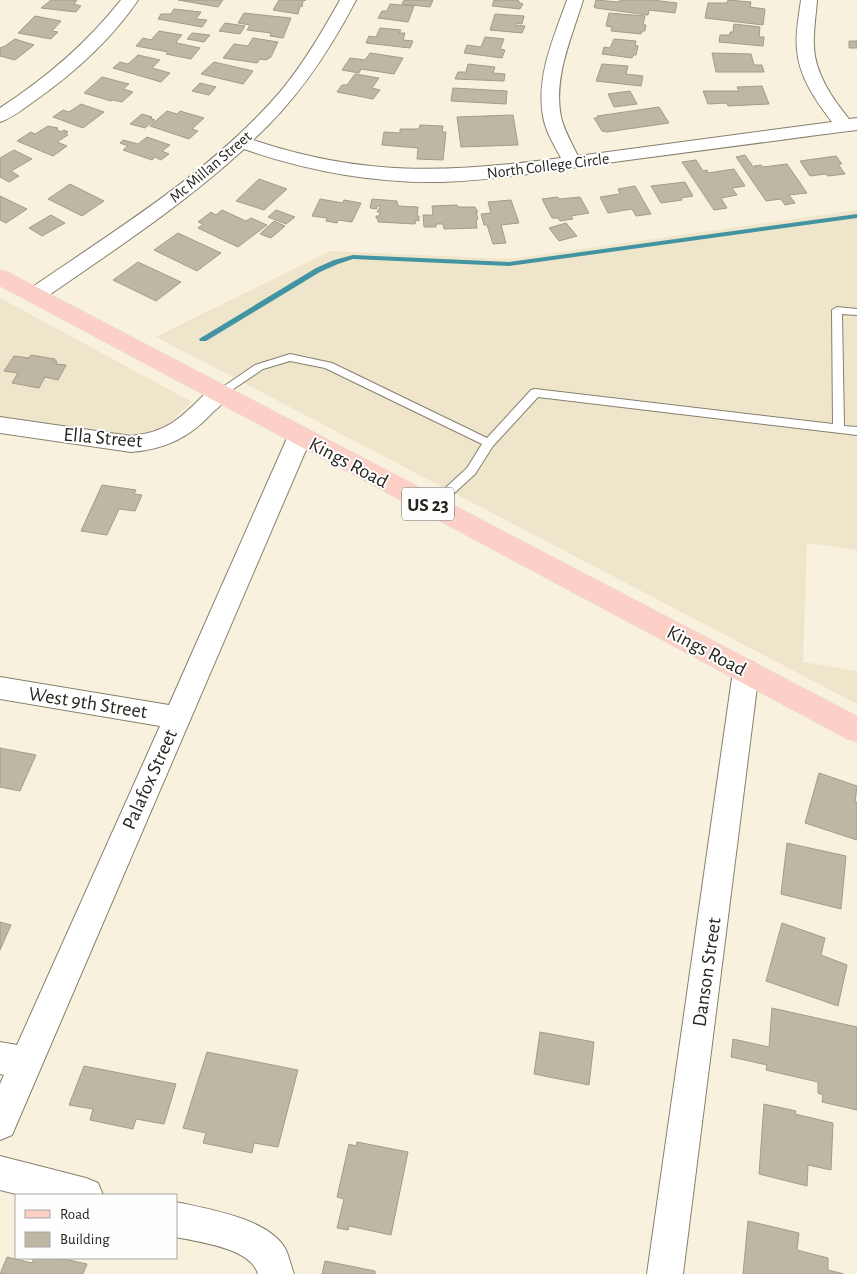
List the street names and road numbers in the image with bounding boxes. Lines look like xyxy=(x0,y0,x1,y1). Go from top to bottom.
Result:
street label: Mc Millan Street xyxy=(167,128,255,205)
street label: North College Circle xyxy=(486,151,610,181)
street label: Ella Street xyxy=(63,425,144,451)
street label: Kings Road xyxy=(306,434,391,492)
road number: US 23 xyxy=(402,488,454,520)
street label: Kings Road xyxy=(664,622,749,680)
street label: West 9th Street xyxy=(27,684,149,722)
street label: Palafox Street xyxy=(119,726,181,833)
street label: Danson Street xyxy=(689,916,725,1028)

